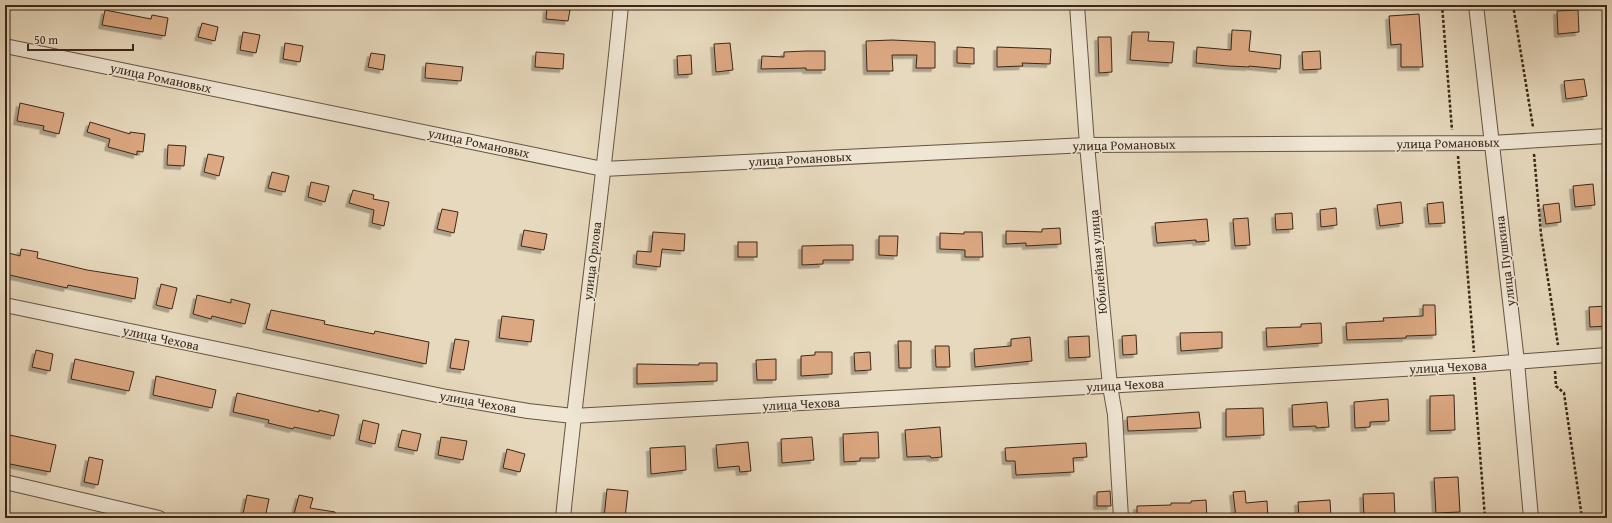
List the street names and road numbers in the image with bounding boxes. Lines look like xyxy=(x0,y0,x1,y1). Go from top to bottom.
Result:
street label: улица Романовых xyxy=(108,58,214,98)
street label: улица Романовых xyxy=(426,123,532,163)
street label: улица Романовых xyxy=(1395,133,1500,153)
street label: улица Романовых xyxy=(1071,135,1176,155)
street label: улица Романовых xyxy=(747,147,852,171)
street label: Юбилейная улица xyxy=(1084,208,1112,315)
street label: улица Пушкина xyxy=(1490,214,1520,308)
street label: улица Орлова xyxy=(578,220,606,302)
street label: улица Чехова xyxy=(120,320,202,356)
street label: улица Чехова xyxy=(1408,355,1488,379)
street label: улица Чехова xyxy=(1085,373,1165,397)
street label: улица Чехова xyxy=(437,386,519,418)
street label: улица Чехова xyxy=(761,392,841,416)

